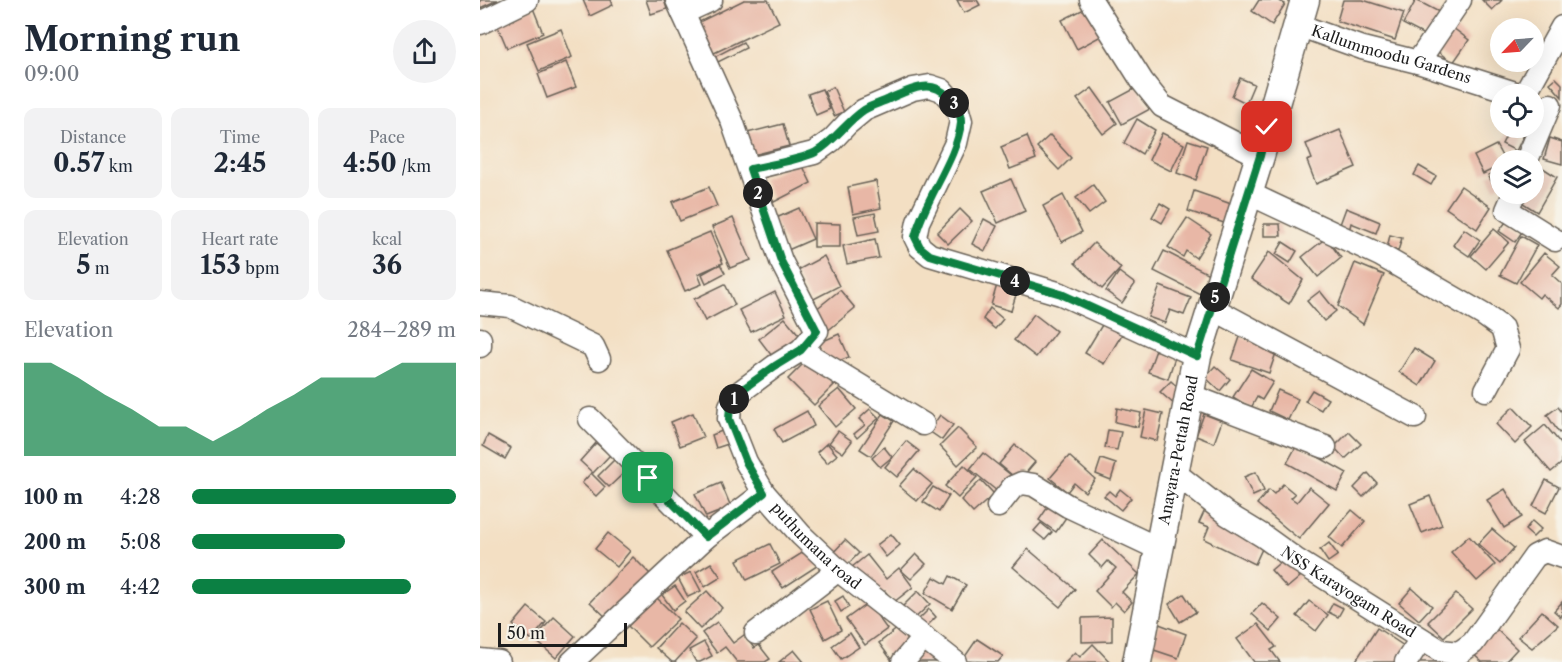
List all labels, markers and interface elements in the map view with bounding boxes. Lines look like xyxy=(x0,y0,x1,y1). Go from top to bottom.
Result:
north arrow xyxy=(1490,18,1544,72)
map controls xyxy=(1490,18,1544,204)
text: Morning run xyxy=(24,19,240,60)
button: share xyxy=(393,20,456,83)
street label: Kallummoodu Gardens xyxy=(1309,21,1474,87)
text: 09:00 xyxy=(24,62,79,86)
button: locate xyxy=(1490,84,1544,138)
pin: 3 xyxy=(939,88,969,118)
text: 3 xyxy=(949,93,959,113)
pin xyxy=(1241,101,1292,152)
icon: check xyxy=(1250,110,1283,143)
text: Distance xyxy=(60,127,126,147)
text: Time xyxy=(220,127,260,147)
text: Pace xyxy=(369,127,405,147)
text: 0.57 xyxy=(53,147,104,179)
text: 2:45 xyxy=(214,147,266,179)
text: 4:50 xyxy=(343,147,397,179)
button: layers xyxy=(1490,150,1544,204)
text: km xyxy=(104,156,133,176)
text: /km xyxy=(397,156,431,176)
pin: 2 xyxy=(743,178,773,208)
text: 2 xyxy=(753,183,763,203)
text: Elevation xyxy=(57,229,129,249)
text: Heart rate xyxy=(201,229,279,249)
text: kcal xyxy=(372,229,402,249)
text: 5 xyxy=(76,249,91,281)
text: 153 xyxy=(200,249,241,281)
text: 36 xyxy=(372,249,402,281)
text: m xyxy=(91,258,110,278)
text: bpm xyxy=(241,258,280,278)
pin: 4 xyxy=(1000,266,1030,296)
text: 4 xyxy=(1010,271,1020,291)
pin: 5 xyxy=(1200,282,1230,312)
text: 5 xyxy=(1211,287,1219,307)
text: Elevation xyxy=(24,318,113,342)
text: 284–289 m xyxy=(347,318,456,342)
street label: Anayara-Pettah Road xyxy=(1154,374,1202,527)
pin: 1 xyxy=(719,384,749,414)
text: 1 xyxy=(730,389,738,409)
pin xyxy=(622,452,673,503)
icon: arrive xyxy=(631,461,664,494)
text: 100 m xyxy=(24,485,83,509)
text: 4:28 xyxy=(120,485,161,509)
street label: puthumana road xyxy=(767,498,865,593)
text: 200 m xyxy=(24,530,86,554)
text: 5:08 xyxy=(120,530,161,554)
street label: NSS Karayogam Road xyxy=(1277,542,1419,642)
text: 300 m xyxy=(24,575,86,599)
text: 4:42 xyxy=(120,575,160,599)
scale bar xyxy=(498,620,627,648)
text: 50 m xyxy=(507,623,545,643)

